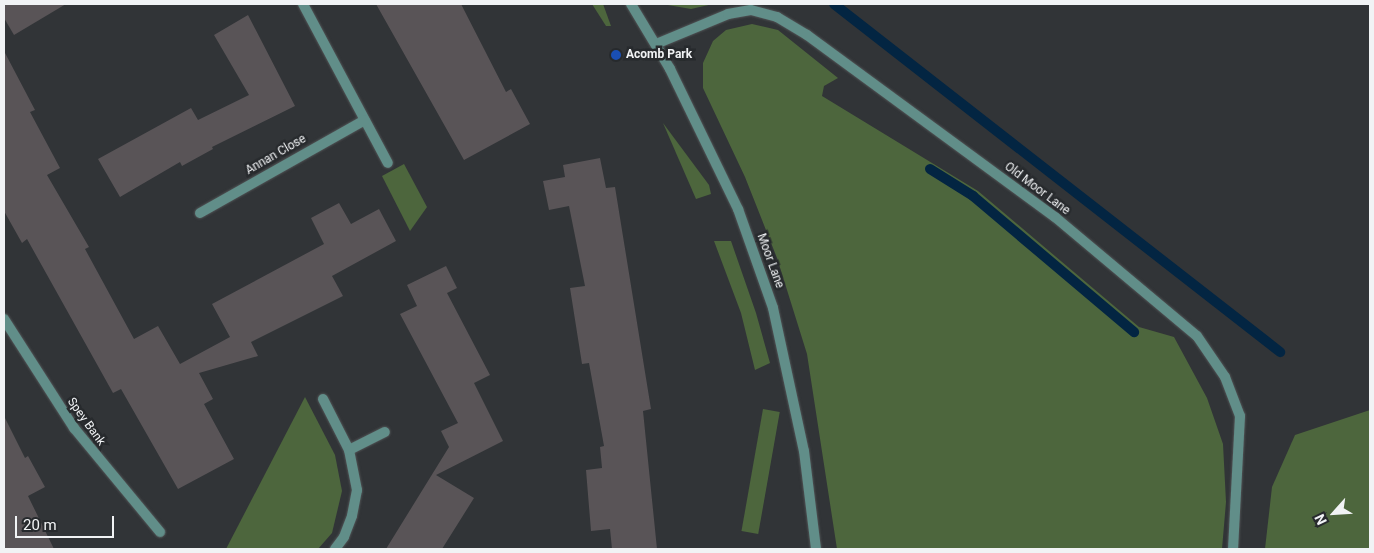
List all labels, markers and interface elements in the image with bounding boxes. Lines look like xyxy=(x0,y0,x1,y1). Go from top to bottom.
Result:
place label: Acomb Park xyxy=(626,48,692,62)
marker: Acomb Park xyxy=(610,49,622,61)
street label: Annan Close xyxy=(243,132,309,178)
street label: Old Moor Lane xyxy=(1001,160,1073,218)
street label: Moor Lane xyxy=(753,232,787,290)
street label: Spey Bank xyxy=(64,395,108,449)
north arrow xyxy=(1309,488,1359,538)
scale bar xyxy=(18,506,116,538)
text: N xyxy=(1311,512,1330,528)
text: 20 m xyxy=(23,516,57,534)

